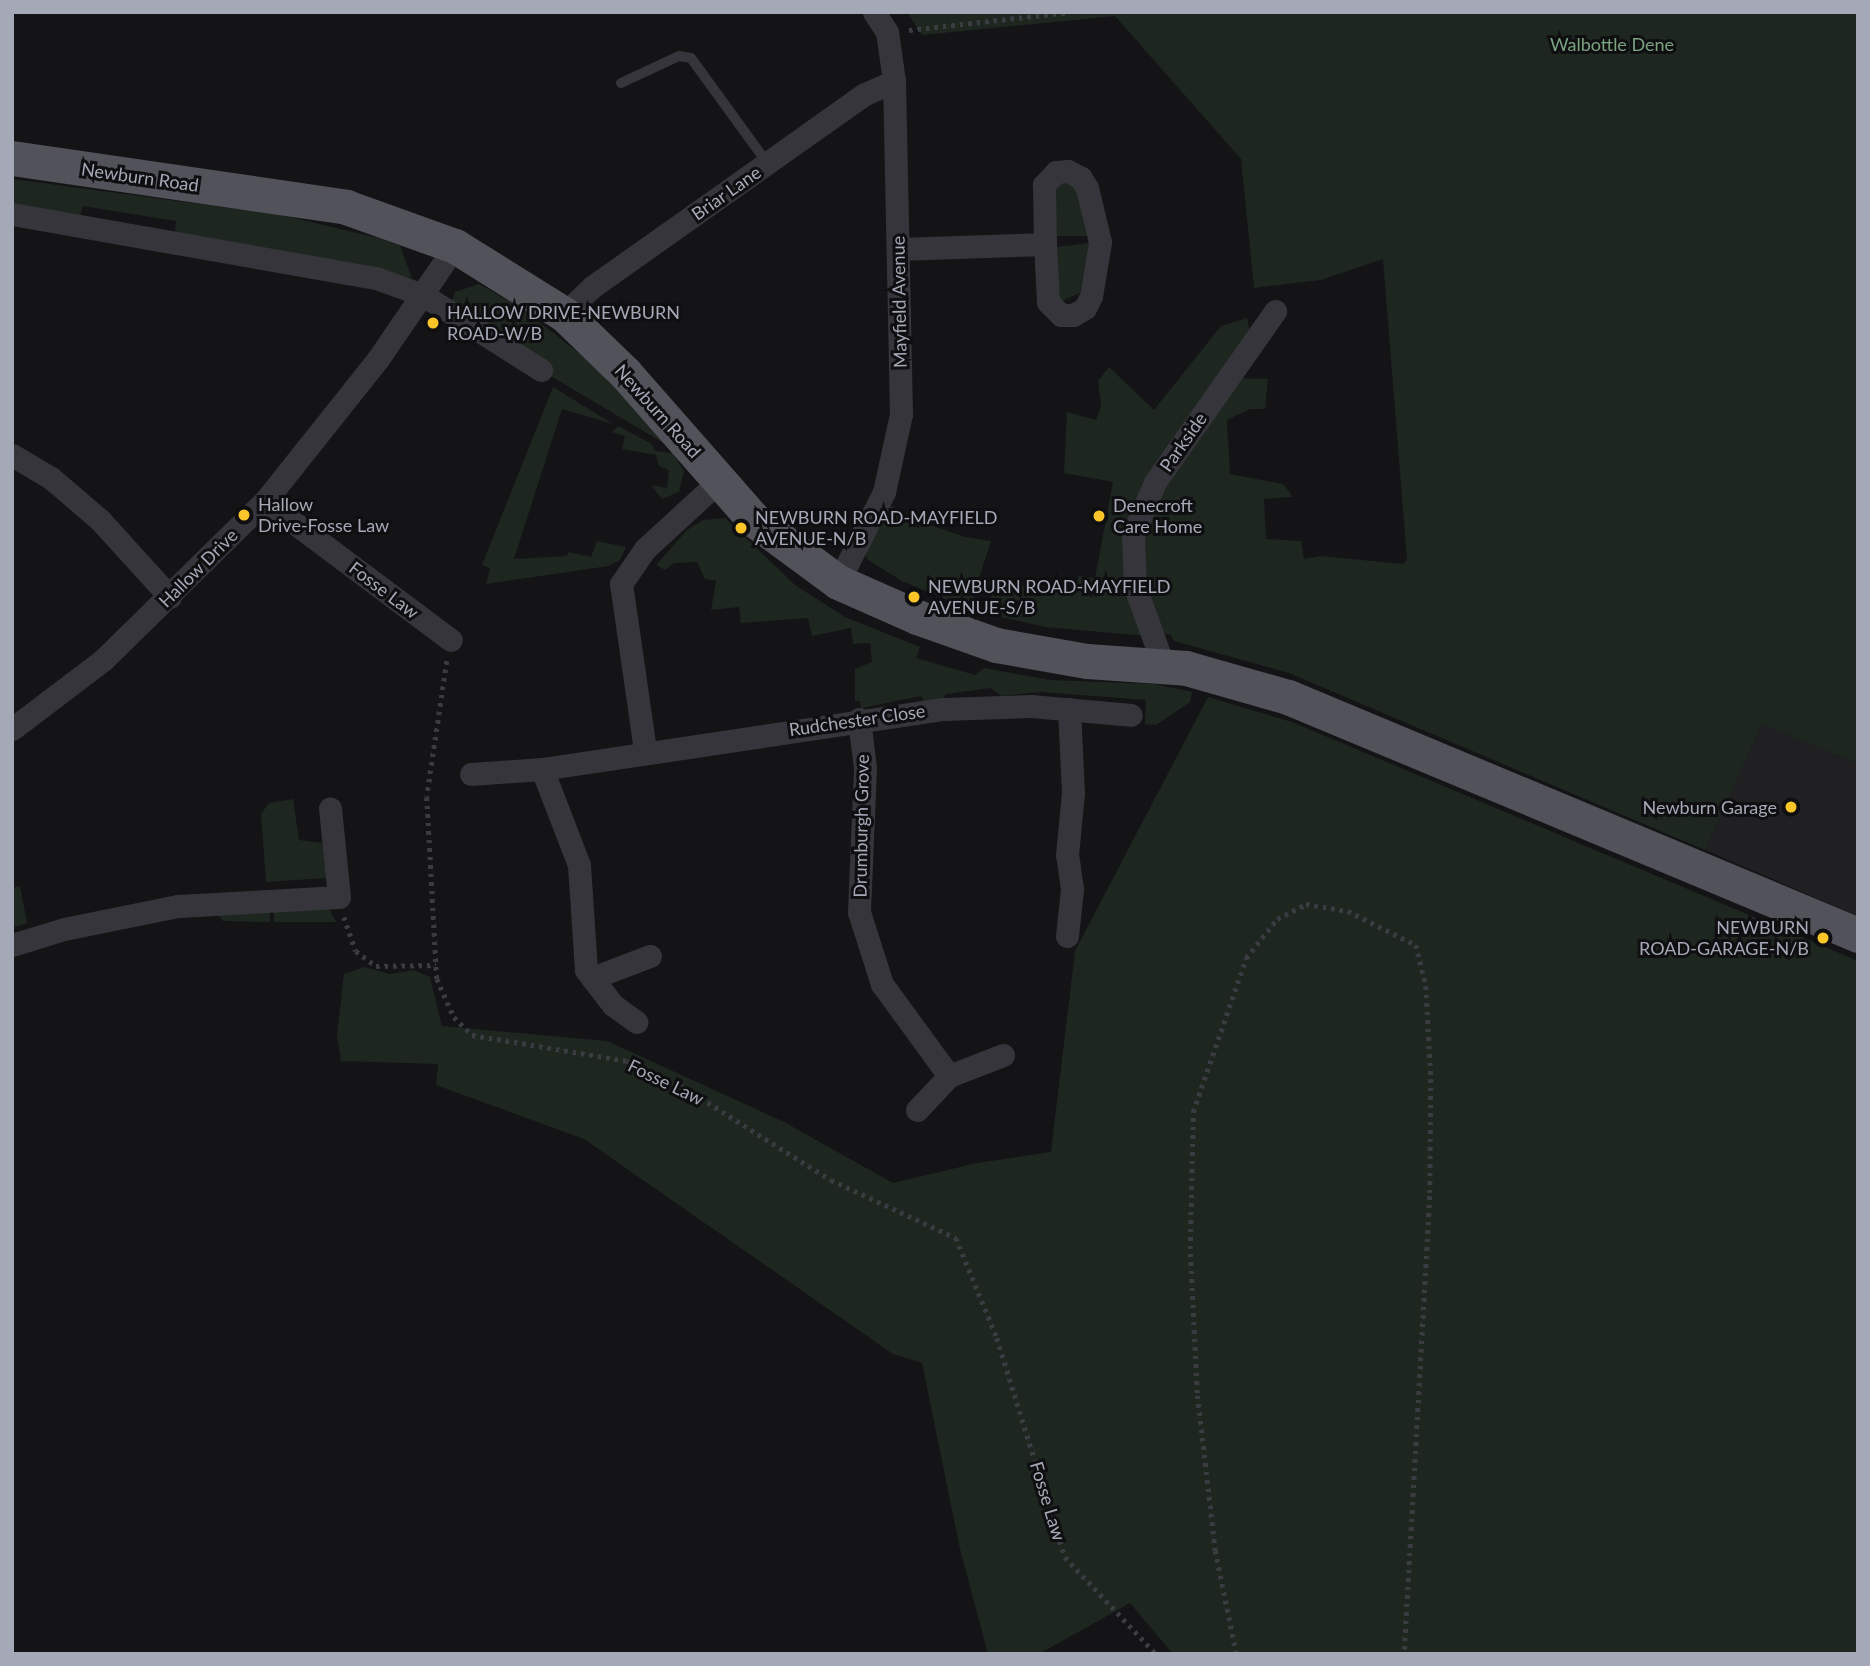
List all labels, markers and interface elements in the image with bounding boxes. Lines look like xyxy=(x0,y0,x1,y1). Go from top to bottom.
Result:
park label: Walbottle Dene xyxy=(1550,33,1674,55)
street label: Newburn Road xyxy=(80,158,200,196)
street label: Briar Lane xyxy=(687,161,765,225)
street label: Mayfield Avenue xyxy=(887,235,911,369)
place label: HALLOW DRIVE-NEWBURN ROAD-W/B xyxy=(447,302,680,344)
marker: HALLOW DRIVE-NEWBURN ROAD-W/B xyxy=(425,315,441,331)
street label: Newburn Road xyxy=(610,360,706,462)
street label: Parkside xyxy=(1155,408,1211,476)
place label: Hallow Drive-Fosse Law xyxy=(258,494,389,536)
place label: Denecroft Care Home xyxy=(1113,495,1202,538)
marker: Hallow Drive-Fosse Law xyxy=(236,507,252,523)
place label: NEWBURN ROAD-MAYFIELD AVENUE-N/B xyxy=(755,507,997,550)
marker: Denecroft Care Home xyxy=(1091,508,1107,524)
marker: NEWBURN ROAD-MAYFIELD AVENUE-N/B xyxy=(733,520,749,536)
street label: Hallow Drive xyxy=(154,524,242,612)
street label: Fosse Law xyxy=(345,557,423,623)
place label: NEWBURN ROAD-MAYFIELD AVENUE-S/B xyxy=(928,576,1170,618)
marker: NEWBURN ROAD-MAYFIELD AVENUE-S/B xyxy=(906,589,922,605)
street label: Rudchester Close xyxy=(787,700,927,740)
street label: Drumburgh Grove xyxy=(849,754,873,898)
place label: Newburn Garage xyxy=(1643,796,1777,818)
marker: Newburn Garage xyxy=(1783,799,1799,815)
place label: NEWBURN ROAD-GARAGE-N/B xyxy=(1639,917,1809,960)
marker: NEWBURN ROAD-GARAGE-N/B xyxy=(1815,930,1831,946)
street label: Fosse Law xyxy=(625,1054,707,1110)
street label: Fosse Law xyxy=(1026,1459,1070,1543)

